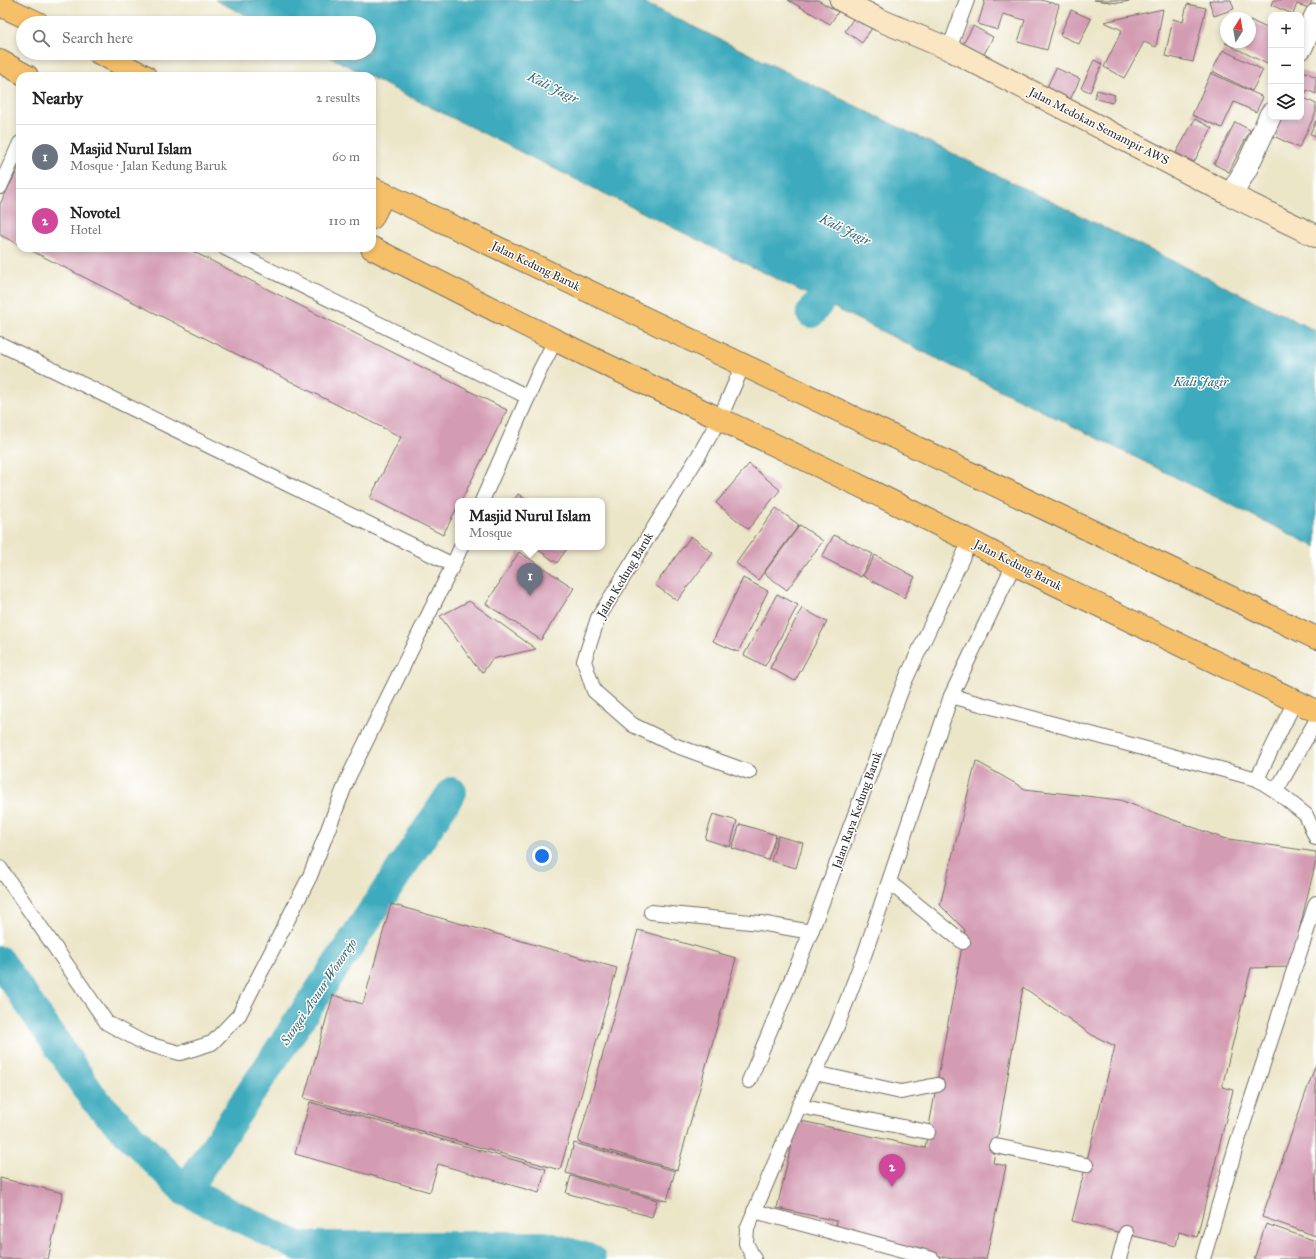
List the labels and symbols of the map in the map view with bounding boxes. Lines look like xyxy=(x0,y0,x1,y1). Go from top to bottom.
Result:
north arrow xyxy=(1220,12,1256,48)
water label: Kali Jagir xyxy=(524,68,582,107)
street label: Jalan Medokan Semampir AWS xyxy=(1024,84,1171,168)
water label: Kali Jagir xyxy=(816,210,874,249)
street label: Jalan Kedung Baruk xyxy=(487,238,583,295)
water label: Kali Jagir xyxy=(1173,374,1229,390)
street label: Jalan Kedung Baruk xyxy=(593,529,657,622)
street label: Jalan Kedung Baruk xyxy=(969,536,1065,594)
pin: 1 xyxy=(517,563,543,596)
street label: Jalan Raya Kedung Baruk xyxy=(829,749,886,873)
your location xyxy=(532,846,552,866)
water label: Sungai Avuur Wonorejo xyxy=(277,936,361,1049)
pin: 2 xyxy=(879,1154,905,1187)

